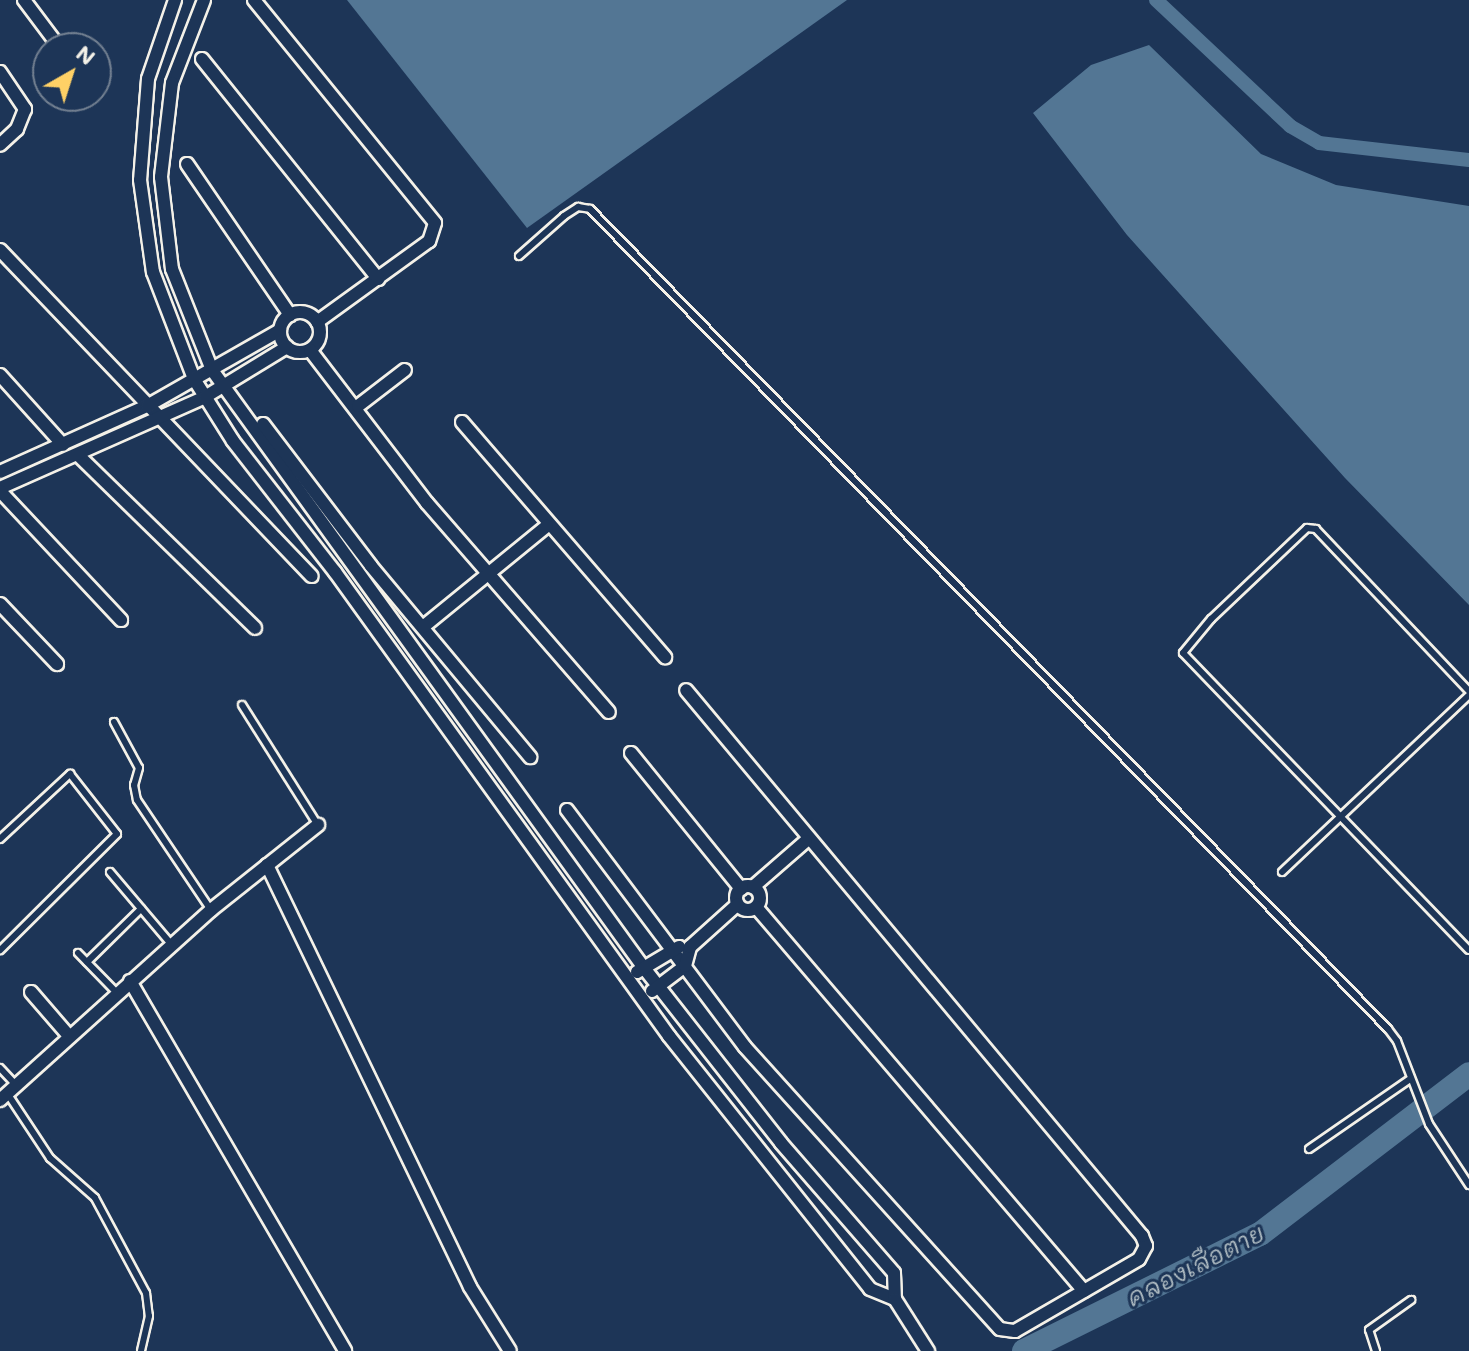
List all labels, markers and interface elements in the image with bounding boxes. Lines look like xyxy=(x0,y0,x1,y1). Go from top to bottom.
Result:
north arrow xyxy=(32,32,112,112)
text: N xyxy=(71,38,102,71)
water label: คลองเสือตาย xyxy=(1121,1218,1269,1312)

